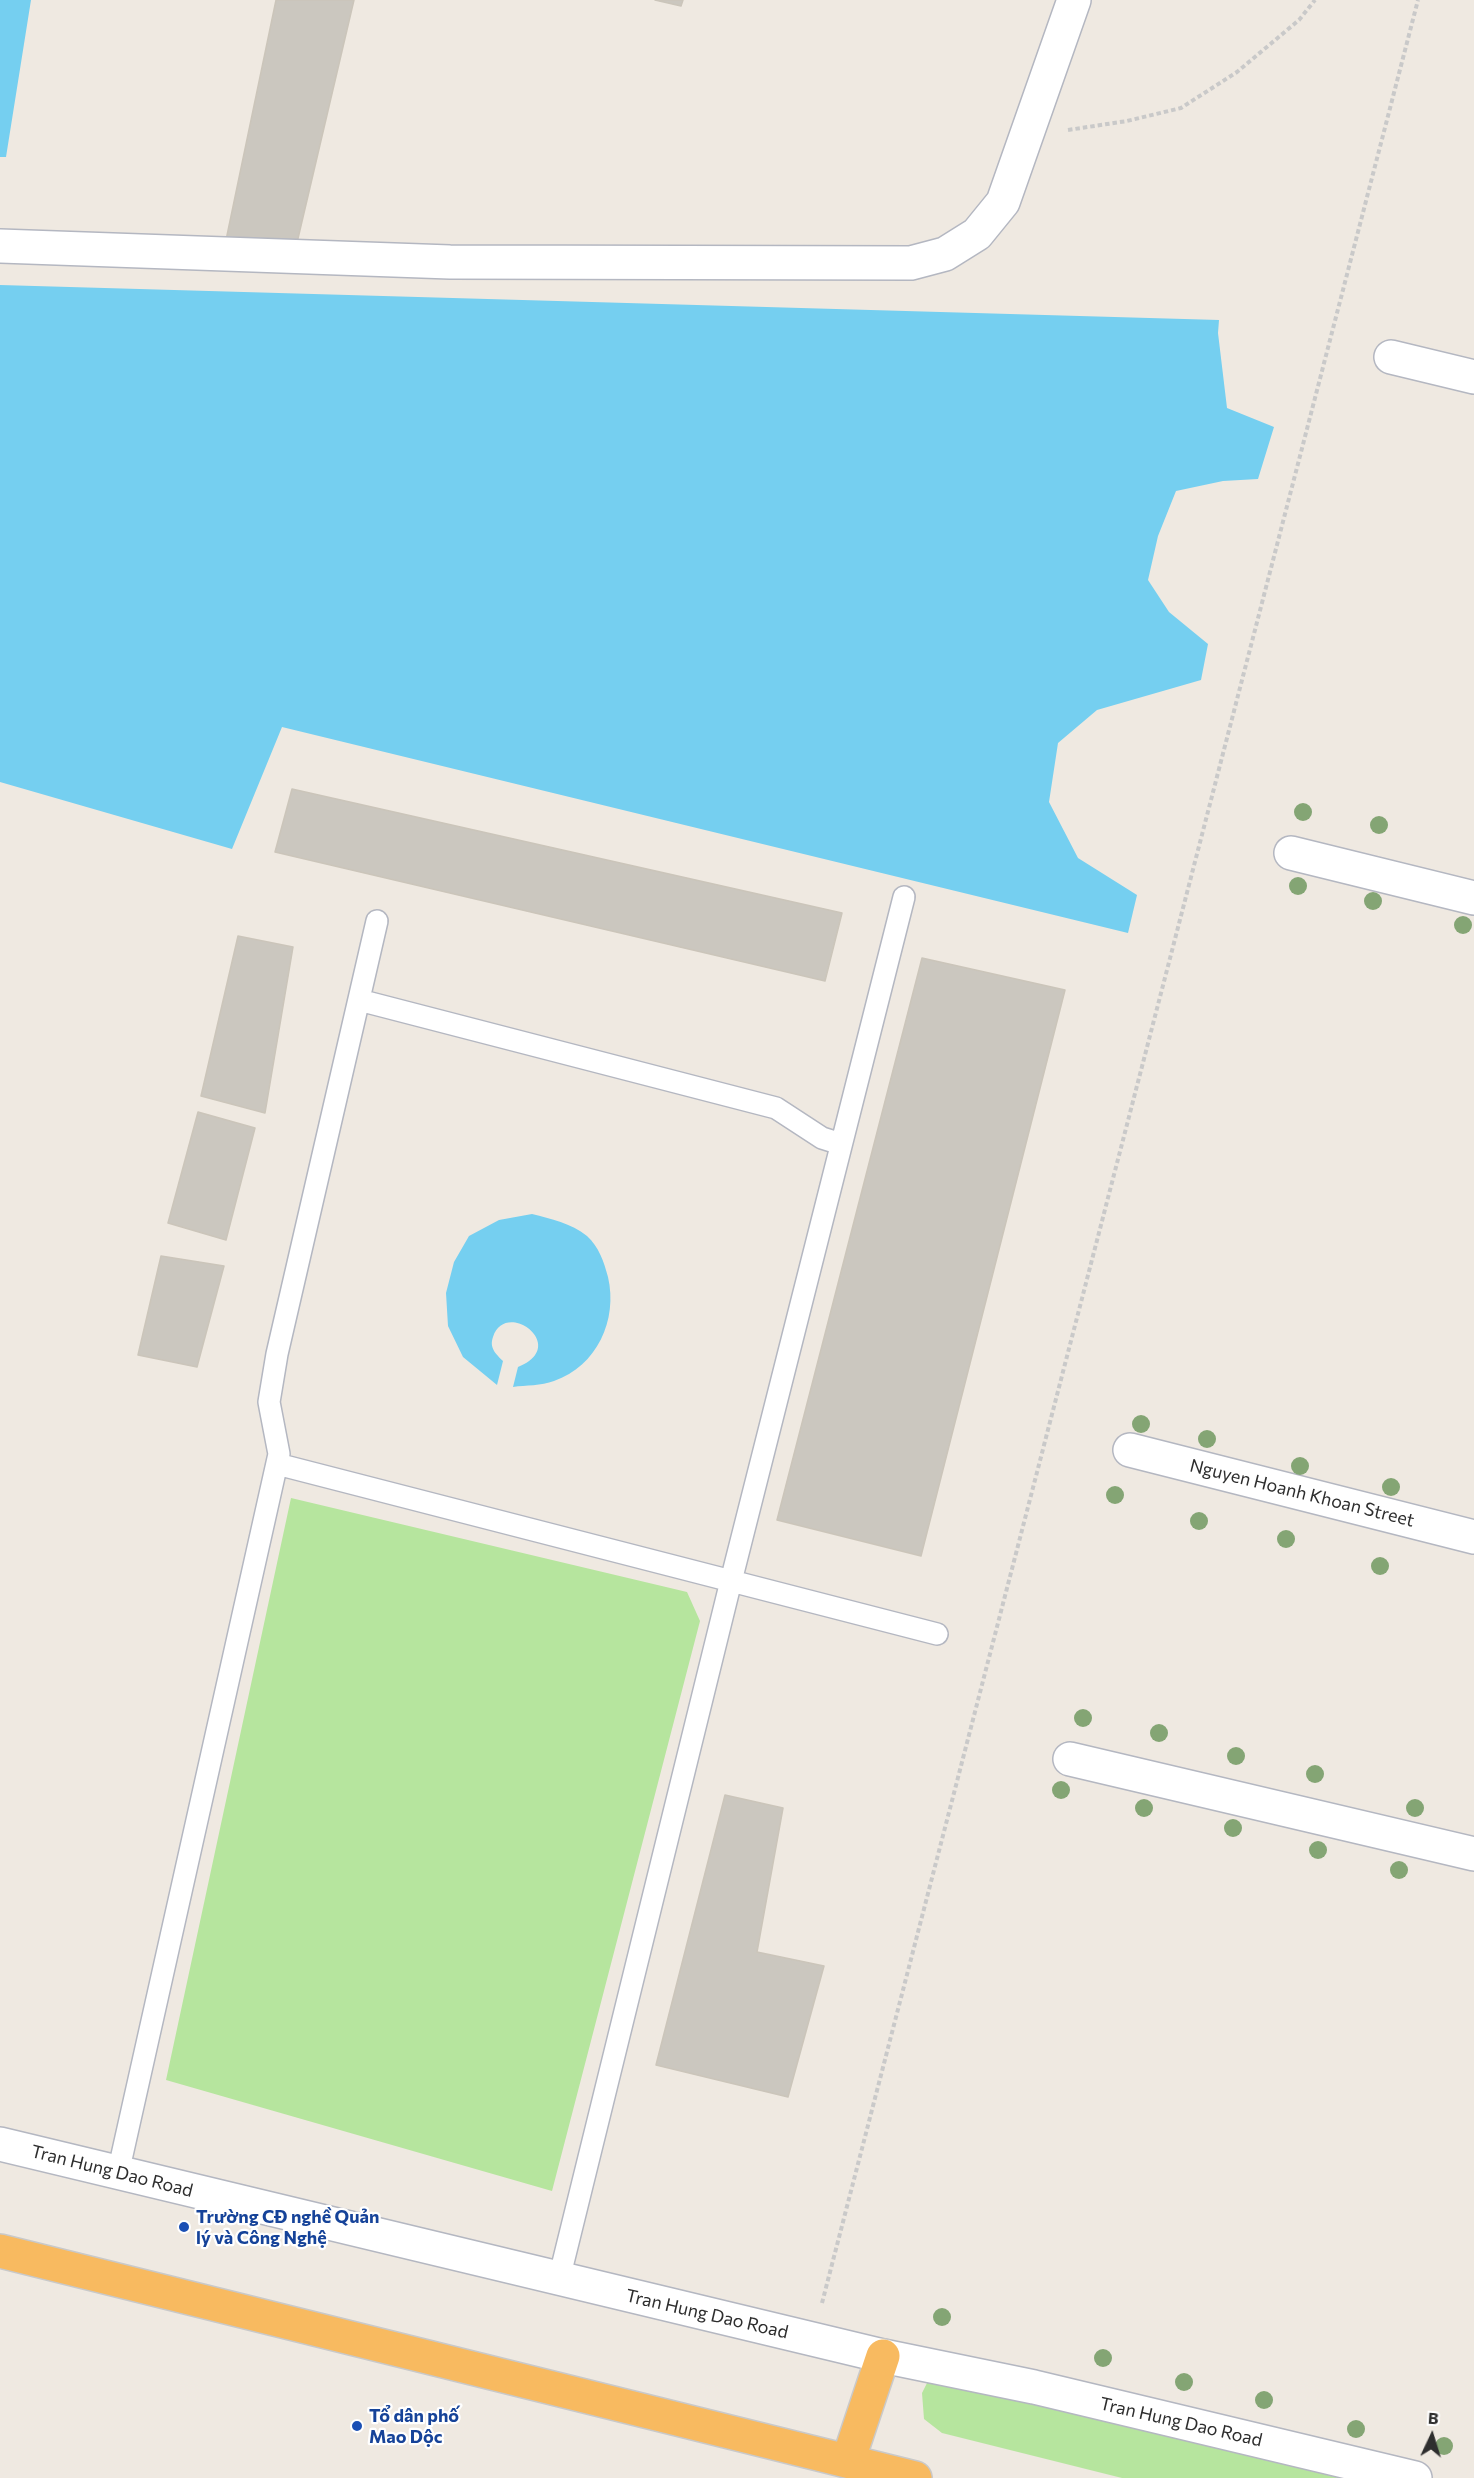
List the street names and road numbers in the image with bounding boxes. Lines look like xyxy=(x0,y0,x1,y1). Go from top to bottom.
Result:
street label: Nguyen Hoanh Khoan Street xyxy=(1188,1455,1416,1531)
street label: Tran Hung Dao Road xyxy=(29,2140,195,2202)
street label: Tran Hung Dao Road xyxy=(624,2285,790,2343)
street label: Tran Hung Dao Road xyxy=(1098,2393,1264,2451)

